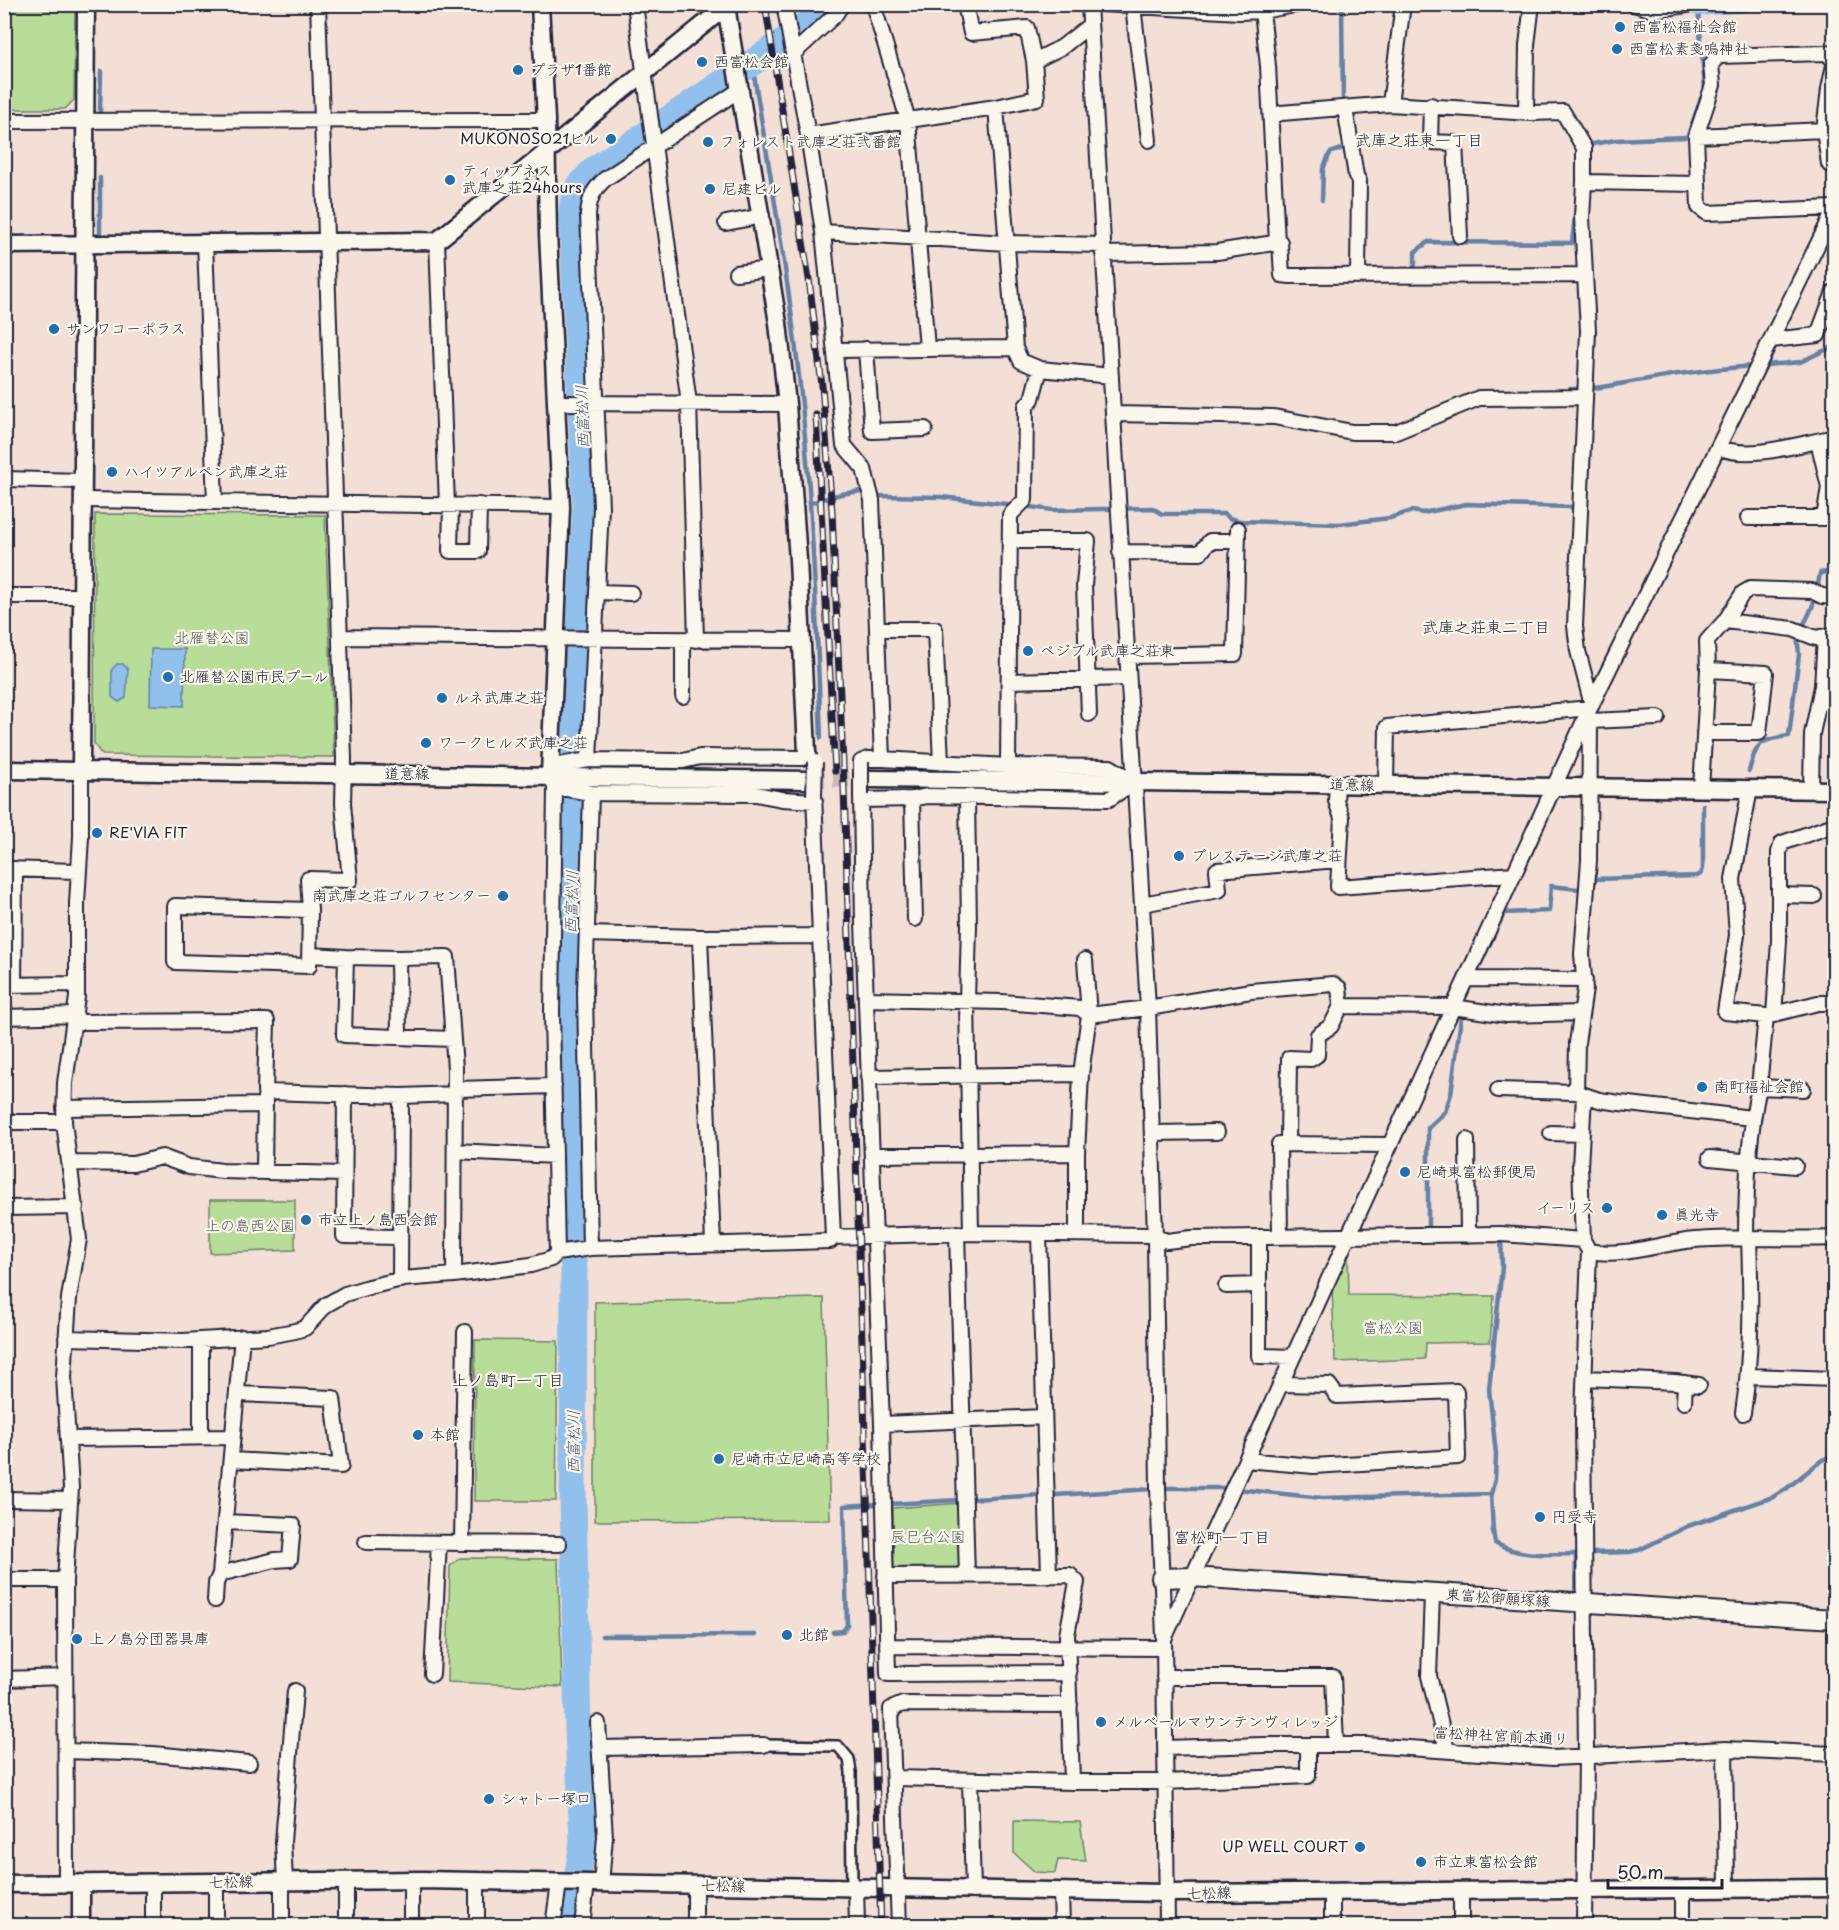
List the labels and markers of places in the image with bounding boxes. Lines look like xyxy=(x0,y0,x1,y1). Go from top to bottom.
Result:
place label: 西富松福祉会館 xyxy=(1632,14,1737,37)
marker: 西富松福祉会館 xyxy=(1613,20,1627,34)
place label: 西富松素戔嗚神社 xyxy=(1629,36,1749,59)
marker: 西富松素戔嗚神社 xyxy=(1610,42,1624,56)
place label: 西富松会館 xyxy=(714,49,789,72)
marker: 西富松会館 xyxy=(695,55,709,69)
place label: プラザ1番館 xyxy=(530,57,612,80)
marker: プラザ1番館 xyxy=(511,63,525,77)
place label: MUKONOSO21ビル xyxy=(460,126,599,149)
place label: フォレスト武庫之荘弐番館 xyxy=(720,129,901,152)
marker: MUKONOSO21ビル xyxy=(604,132,618,146)
marker: フォレスト武庫之荘弐番館 xyxy=(701,135,715,149)
place label: ティップネス 武庫之荘24hours xyxy=(462,158,582,198)
marker: ティップネス 武庫之荘24hours xyxy=(443,173,457,187)
place label: 尼建ビル xyxy=(722,176,782,199)
marker: 尼建ビル xyxy=(703,182,717,196)
place label: サンワコーポラス xyxy=(66,316,185,339)
marker: サンワコーポラス xyxy=(47,322,61,336)
place label: ハイツアルペン武庫之荘 xyxy=(124,459,288,482)
marker: ハイツアルペン武庫之荘 xyxy=(105,465,119,479)
place label: ペジブル武庫之荘東 xyxy=(1040,638,1174,661)
marker: ペジブル武庫之荘東 xyxy=(1021,644,1035,658)
place label: 北雁替公園市民プール xyxy=(180,664,328,687)
marker: 北雁替公園市民プール xyxy=(161,670,175,684)
place label: ルネ武庫之荘 xyxy=(454,685,544,708)
marker: ルネ武庫之荘 xyxy=(435,691,449,705)
place label: ワークヒルズ武庫之荘 xyxy=(438,730,588,753)
marker: ワークヒルズ武庫之荘 xyxy=(419,736,433,750)
place label: RE'VIA FIT xyxy=(109,820,188,843)
marker: RE'VIA FIT xyxy=(90,826,104,840)
place label: プレステージ武庫之荘 xyxy=(1191,843,1342,866)
marker: プレステージ武庫之荘 xyxy=(1172,849,1186,863)
place label: 南武庫之荘ゴルフセンター xyxy=(312,883,491,906)
marker: 南武庫之荘ゴルフセンター xyxy=(496,889,510,903)
place label: 南町福祉会館 xyxy=(1714,1074,1804,1097)
marker: 南町福祉会館 xyxy=(1695,1080,1709,1094)
place label: 尼崎東富松郵便局 xyxy=(1417,1159,1537,1182)
marker: 尼崎東富松郵便局 xyxy=(1398,1165,1412,1179)
place label: イーリス xyxy=(1536,1195,1595,1218)
marker: イーリス xyxy=(1600,1201,1614,1215)
place label: 眞光寺 xyxy=(1674,1202,1719,1225)
place label: 市立上ノ島西会館 xyxy=(318,1207,438,1230)
marker: 眞光寺 xyxy=(1655,1208,1669,1222)
marker: 市立上ノ島西会館 xyxy=(299,1213,313,1227)
place label: 本館 xyxy=(430,1422,460,1445)
marker: 本館 xyxy=(411,1428,425,1442)
place label: 尼崎市立尼崎高等学校 xyxy=(731,1446,881,1469)
marker: 尼崎市立尼崎高等学校 xyxy=(712,1452,726,1466)
place label: 円受寺 xyxy=(1552,1504,1597,1527)
marker: 円受寺 xyxy=(1533,1510,1547,1524)
place label: 北館 xyxy=(799,1622,829,1645)
place label: 上ノ島分団器具庫 xyxy=(89,1626,209,1649)
marker: 北館 xyxy=(780,1628,794,1642)
marker: 上ノ島分団器具庫 xyxy=(70,1632,84,1646)
place label: メルベールマウンテンヴィレッジ xyxy=(1113,1709,1338,1732)
marker: メルベールマウンテンヴィレッジ xyxy=(1094,1715,1108,1729)
place label: シャトー塚口 xyxy=(501,1786,591,1809)
marker: シャトー塚口 xyxy=(482,1792,496,1806)
place label: UP WELL COURT xyxy=(1222,1834,1349,1857)
marker: UP WELL COURT xyxy=(1353,1840,1367,1854)
place label: 市立東富松会館 xyxy=(1433,1849,1538,1872)
marker: 市立東富松会館 xyxy=(1414,1855,1428,1869)

